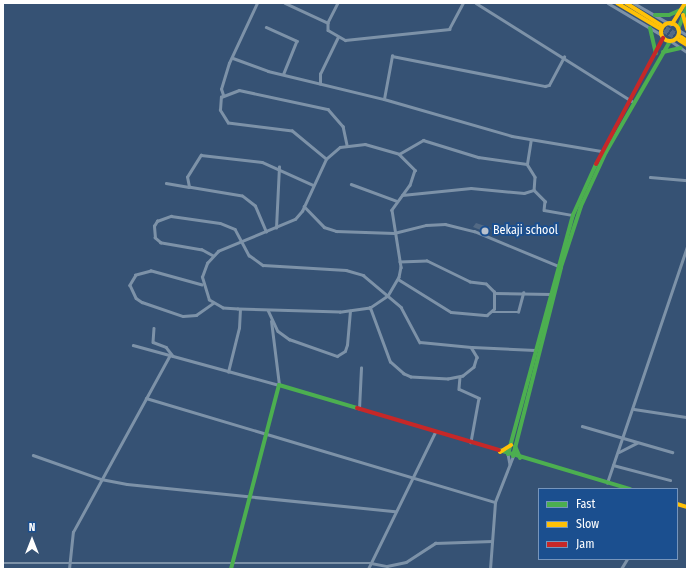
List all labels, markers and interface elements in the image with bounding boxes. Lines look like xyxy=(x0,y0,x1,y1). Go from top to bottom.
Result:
place label: Bekaji school xyxy=(493,224,558,238)
marker: Bekaji school xyxy=(480,226,490,236)
legend xyxy=(538,488,678,560)
text: Fast xyxy=(576,497,595,511)
text: Slow xyxy=(576,517,599,531)
north arrow xyxy=(12,520,52,560)
text: N xyxy=(29,521,35,534)
text: Jam xyxy=(576,537,594,551)

